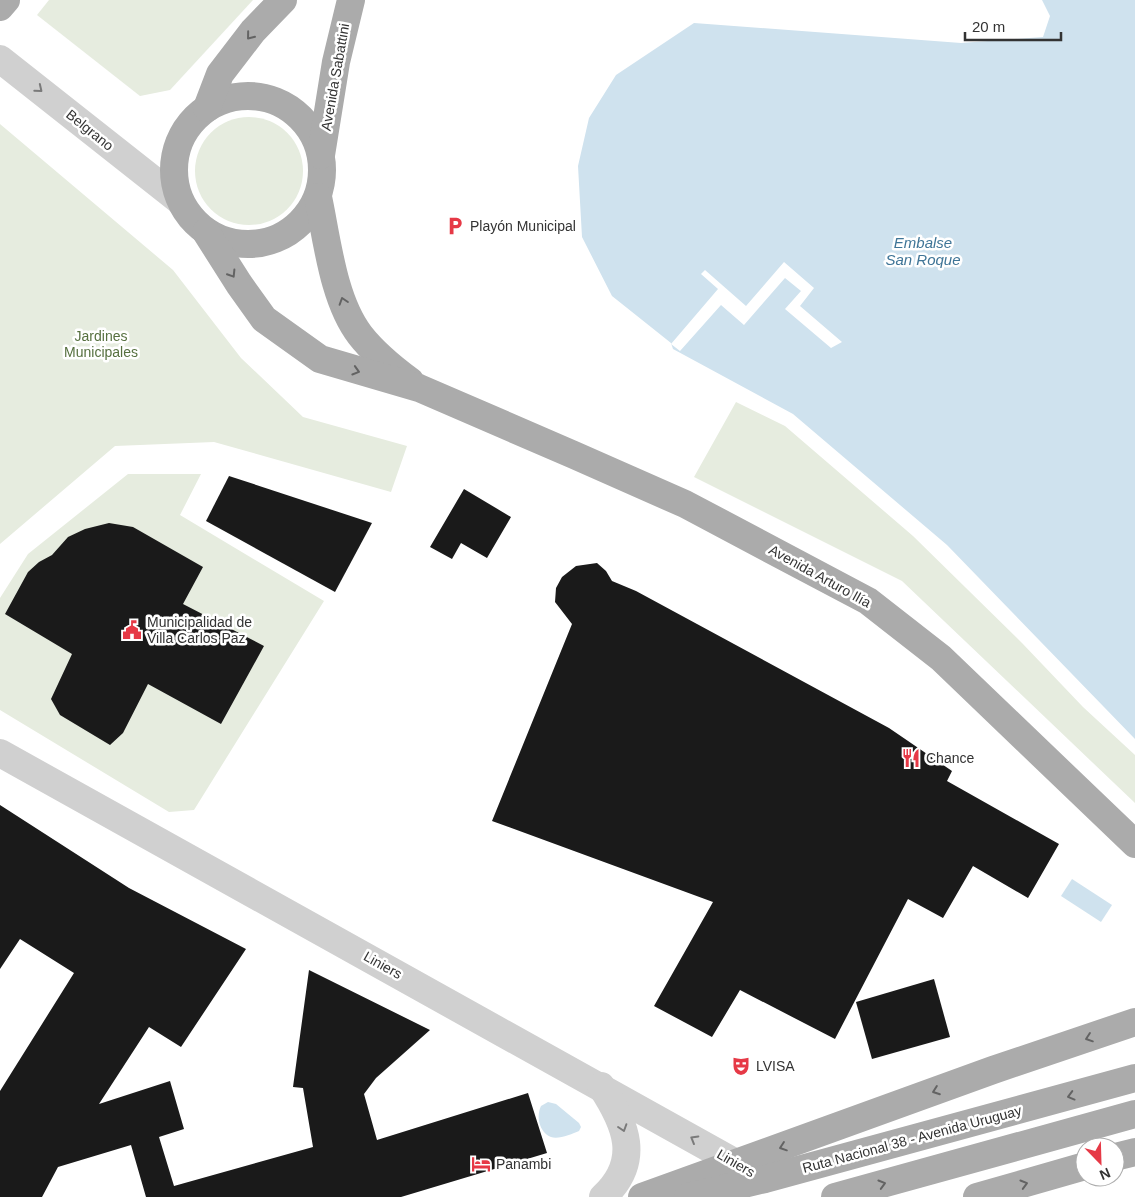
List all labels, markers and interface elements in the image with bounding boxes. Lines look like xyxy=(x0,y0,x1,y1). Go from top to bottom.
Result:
scale bar xyxy=(965,10,1061,42)
text: 20 m xyxy=(972,18,1005,35)
street label: Avenida Sabattini xyxy=(318,22,352,132)
one-way arrow xyxy=(248,30,256,39)
one-way arrow xyxy=(33,83,42,91)
street label: Belgrano xyxy=(63,106,117,154)
parking icon: Playón Municipal xyxy=(444,215,466,237)
place label: Playón Municipal xyxy=(470,218,576,234)
water label: Embalse San Roque xyxy=(885,234,961,268)
one-way arrow xyxy=(225,268,235,277)
one-way arrow xyxy=(338,297,348,306)
park label: Jardines Municipales xyxy=(64,328,138,360)
one-way arrow xyxy=(351,366,359,376)
street label: Avenida Arturo Ilía xyxy=(766,541,874,611)
place label: Municipalidad de Villa Carlos Paz xyxy=(147,614,252,646)
public building icon: Municipalidad de Villa Carlos Paz xyxy=(121,619,143,641)
restaurant icon: Chance xyxy=(900,747,922,769)
place label: Chance xyxy=(926,750,974,766)
street label: Liniers xyxy=(361,948,405,982)
one-way arrow xyxy=(1085,1032,1094,1042)
theatre icon: LVISA xyxy=(730,1055,752,1077)
place label: LVISA xyxy=(756,1058,795,1074)
one-way arrow xyxy=(932,1085,940,1095)
one-way arrow xyxy=(1067,1090,1076,1101)
street label: Ruta Nacional 38 - Avenida Uruguay xyxy=(801,1102,1023,1176)
one-way arrow xyxy=(617,1123,627,1131)
one-way arrow xyxy=(691,1135,700,1145)
north arrow xyxy=(1075,1137,1125,1187)
one-way arrow xyxy=(779,1141,788,1151)
street label: Liniers xyxy=(714,1146,758,1180)
hotel icon: Panambi xyxy=(470,1153,492,1175)
place label: Panambi xyxy=(496,1156,551,1172)
text: N xyxy=(1097,1165,1113,1183)
one-way arrow xyxy=(878,1179,887,1190)
one-way arrow xyxy=(1020,1179,1028,1189)

